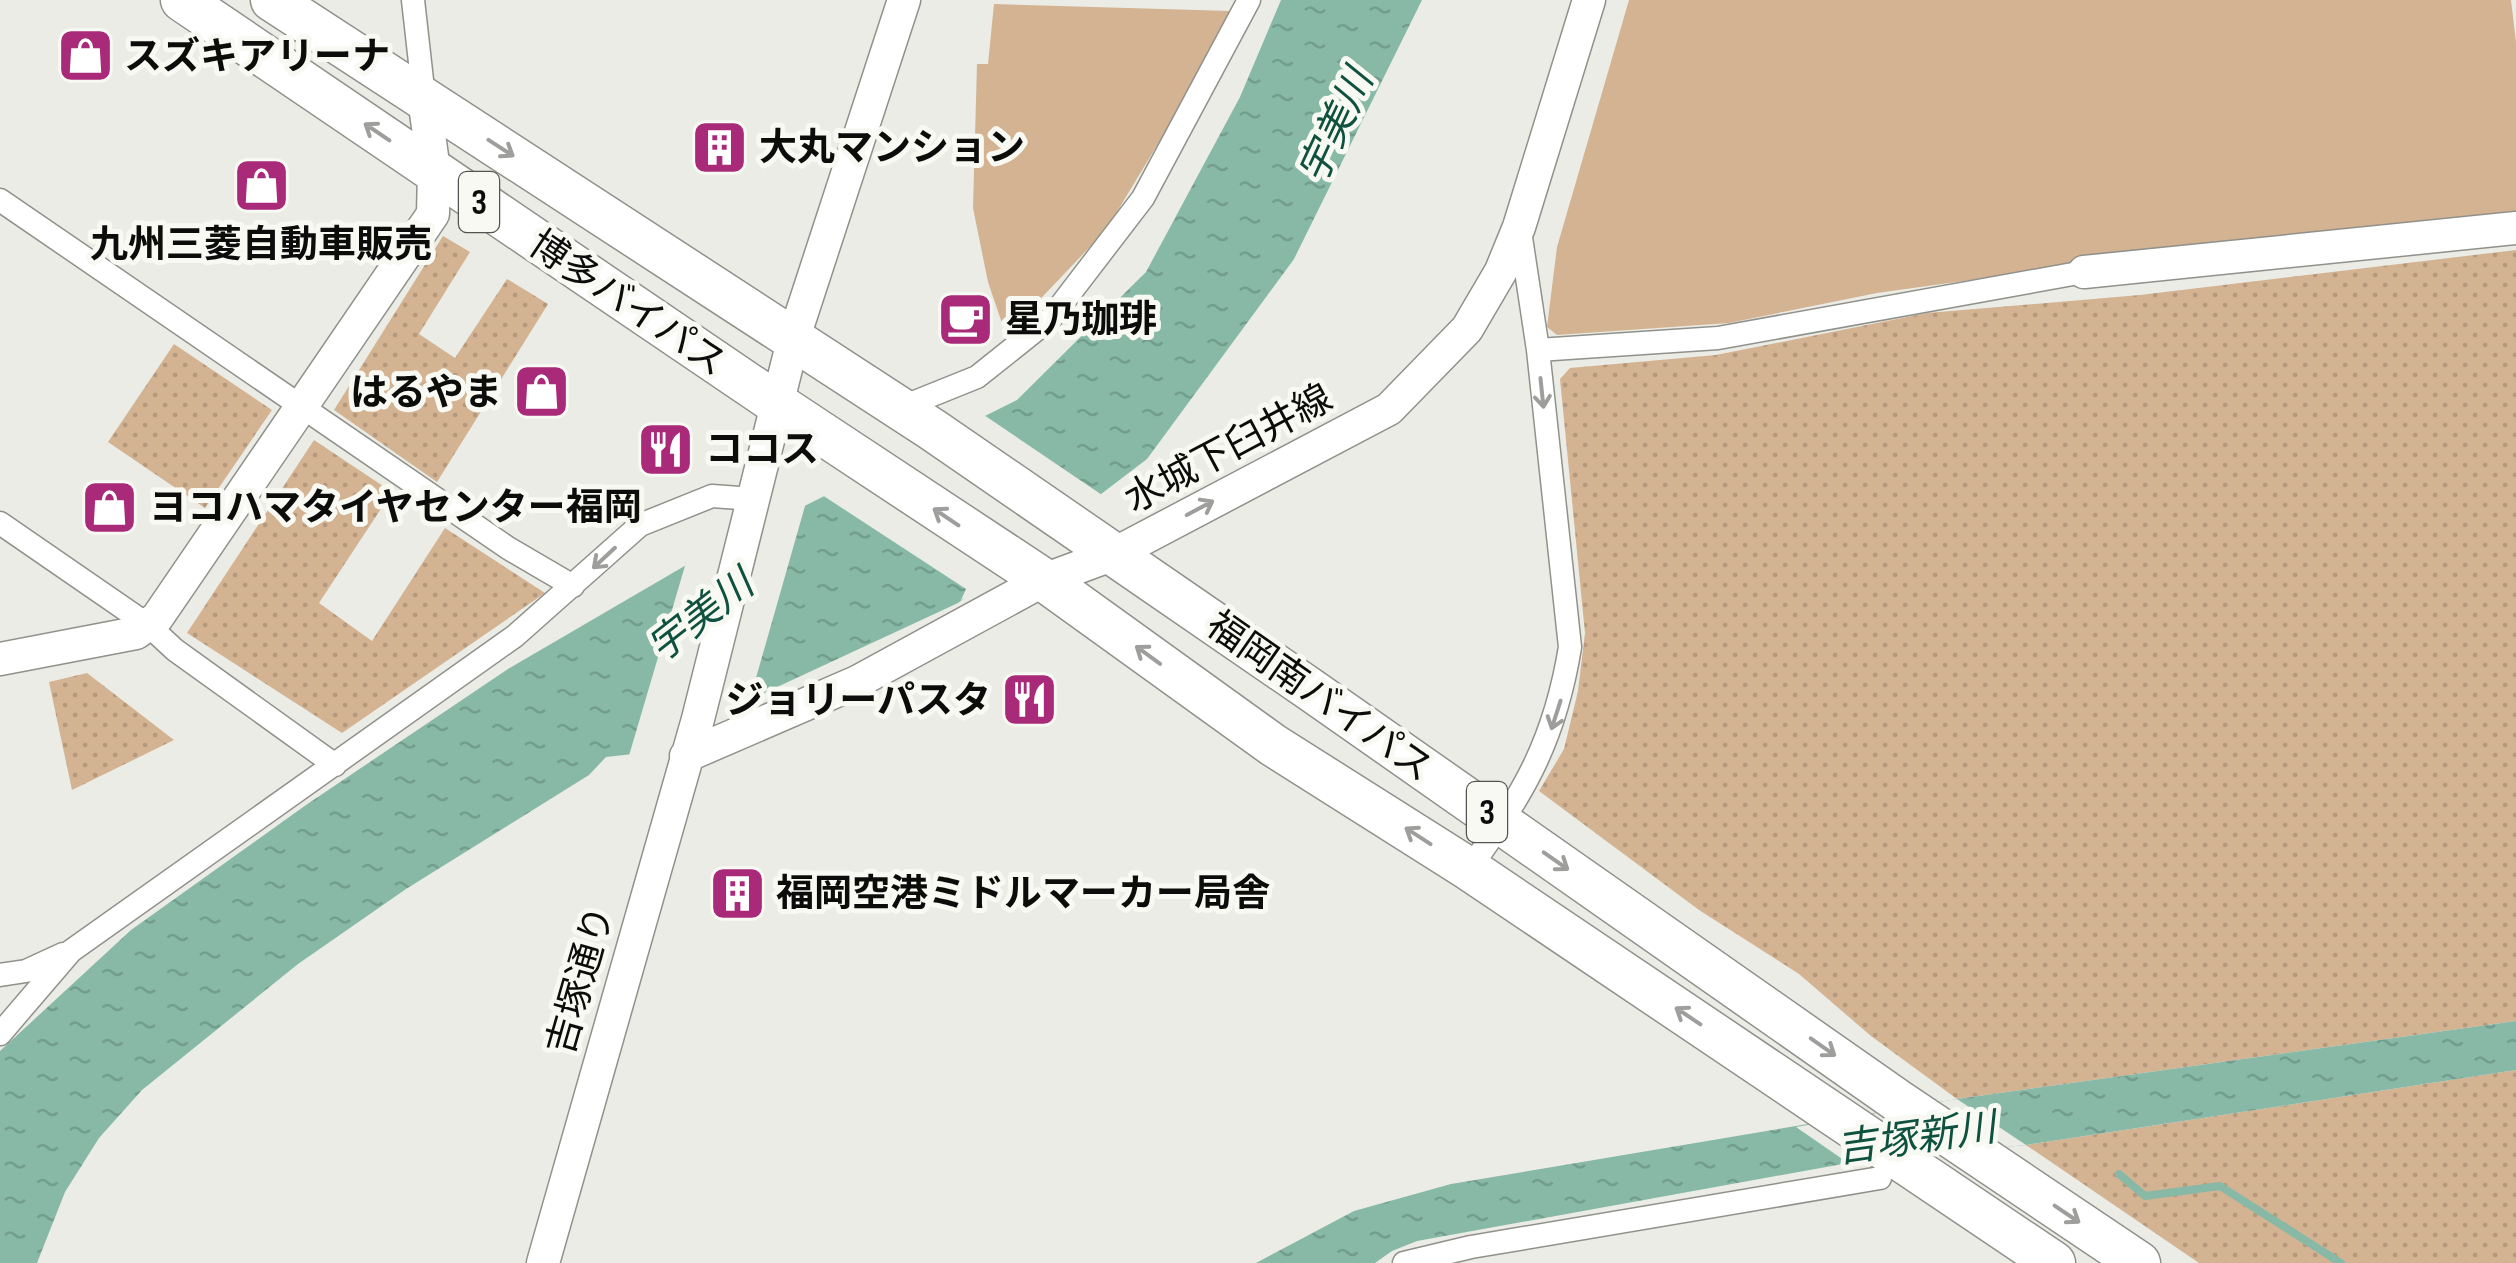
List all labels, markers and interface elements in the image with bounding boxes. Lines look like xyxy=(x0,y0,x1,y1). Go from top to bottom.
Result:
shop icon: スズキアリーナ xyxy=(55,26,115,86)
place label: スズキアリーナ xyxy=(124,35,390,80)
water label: 宇美川 xyxy=(1290,59,1386,191)
building icon: 大丸マンション xyxy=(690,117,750,177)
one-way arrow xyxy=(363,122,391,143)
place label: 大丸マンション xyxy=(759,126,1025,171)
one-way arrow xyxy=(486,137,514,158)
shop icon: 九州三菱自動車販売 xyxy=(231,156,291,216)
road number: 3 xyxy=(459,172,499,232)
street label: 博多バイパス xyxy=(520,222,734,386)
place label: 九州三菱自動車販売 xyxy=(90,223,432,268)
cafe icon: 星乃珈琲 xyxy=(936,289,996,349)
place label: 星乃珈琲 xyxy=(1005,298,1157,343)
shop icon: はるやま xyxy=(511,362,571,422)
place label: はるやま xyxy=(350,371,502,416)
street label: 水城下臼井線 xyxy=(1117,376,1340,523)
one-way arrow xyxy=(1533,376,1552,409)
restaurant icon: ココス xyxy=(636,419,696,479)
place label: ココス xyxy=(705,428,819,473)
shop icon: ヨコハマタイヤセンター福岡 xyxy=(80,477,140,537)
place label: ヨコハマタイヤセンター福岡 xyxy=(149,486,642,531)
one-way arrow xyxy=(1184,498,1214,517)
one-way arrow xyxy=(932,506,960,527)
one-way arrow xyxy=(592,546,616,570)
water label: 宇美川 xyxy=(639,558,766,672)
street label: 福岡南バイパス xyxy=(1198,603,1441,792)
one-way arrow xyxy=(1135,645,1162,666)
restaurant icon: ジョリーパスタ xyxy=(1000,670,1060,730)
place label: ジョリーパスタ xyxy=(725,679,991,724)
one-way arrow xyxy=(1545,699,1563,730)
road number: 3 xyxy=(1467,782,1507,842)
one-way arrow xyxy=(1404,825,1433,846)
one-way arrow xyxy=(1542,850,1570,871)
building icon: 福岡空港ミドルマーカー局舎 xyxy=(707,863,767,923)
place label: 福岡空港ミドルマーカー局舎 xyxy=(776,872,1270,917)
street label: 吉塚通り xyxy=(539,901,624,1060)
one-way arrow xyxy=(1674,1006,1702,1027)
one-way arrow xyxy=(1808,1036,1836,1057)
water label: 吉塚新川 xyxy=(1834,1104,2003,1174)
one-way arrow xyxy=(2052,1203,2080,1224)

